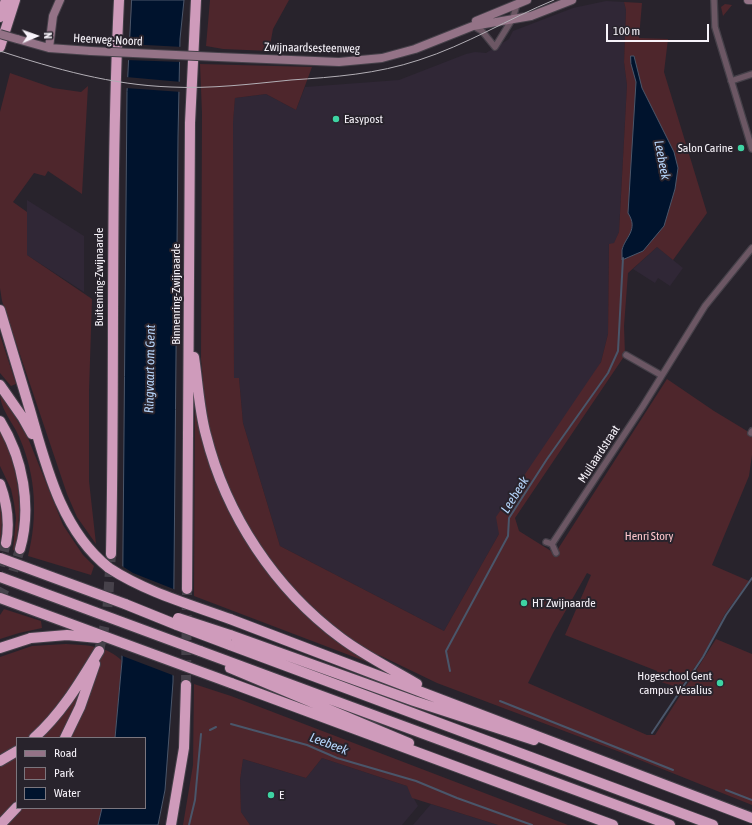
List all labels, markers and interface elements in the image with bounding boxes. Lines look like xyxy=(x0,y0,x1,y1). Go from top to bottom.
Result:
north arrow xyxy=(16,16,56,56)
scale bar xyxy=(608,16,711,42)
text: 100 m xyxy=(613,24,640,38)
street label: Heerweg-Noord xyxy=(73,31,143,49)
text: N xyxy=(42,32,54,39)
street label: Zwijnaardsesteenweg xyxy=(264,40,360,56)
place label: Easypost xyxy=(344,112,383,126)
marker: Easypost xyxy=(331,114,341,124)
water label: Leebeek xyxy=(651,139,673,181)
place label: Salon Carine xyxy=(678,141,733,155)
marker: Salon Carine xyxy=(736,143,746,153)
street label: Buitenring-Zwijnaarde xyxy=(92,228,106,326)
street label: Binnenring-Zwijnaarde xyxy=(169,243,183,345)
water label: Ringvaart om Gent xyxy=(141,325,159,413)
street label: Muilaardstraat xyxy=(575,422,623,486)
water label: Leebeek xyxy=(498,474,532,516)
park label: Henri Story xyxy=(625,529,673,543)
place label: HT Zwijnaarde xyxy=(532,596,596,610)
marker: HT Zwijnaarde xyxy=(519,598,529,608)
place label: Hogeschool Gent campus Vesalius xyxy=(637,669,712,697)
marker: Hogeschool Gent campus Vesalius xyxy=(715,678,725,688)
water label: Leebeek xyxy=(308,730,350,758)
legend xyxy=(16,737,146,809)
text: Road xyxy=(54,746,77,760)
text: Park xyxy=(54,766,74,780)
text: Water xyxy=(54,786,80,800)
place label: E xyxy=(279,788,284,802)
marker: E xyxy=(266,790,276,800)

